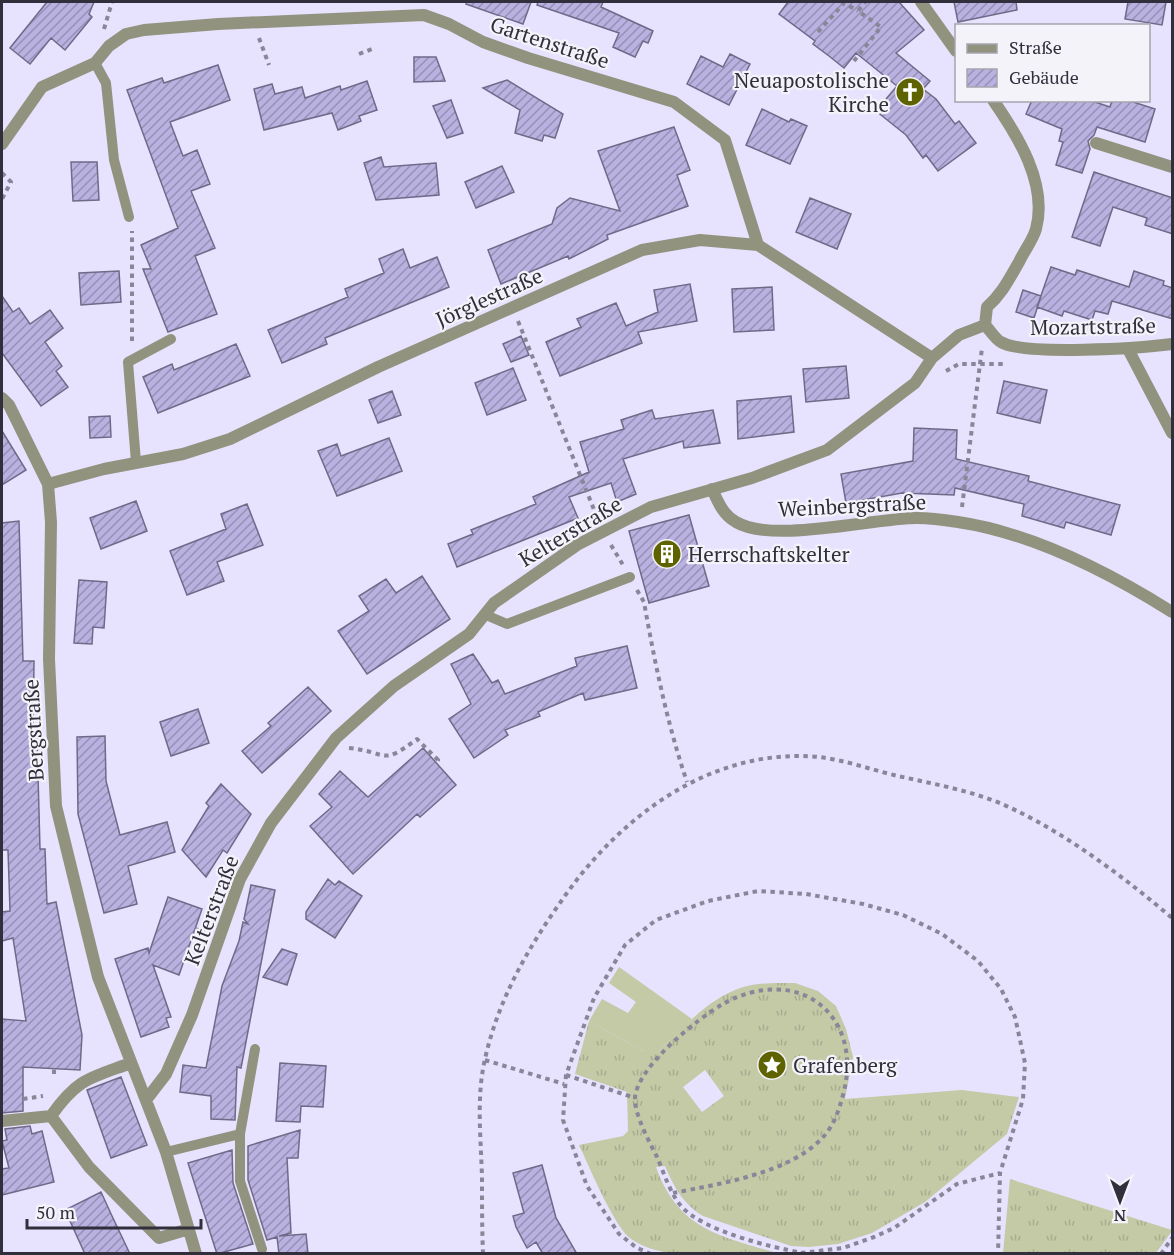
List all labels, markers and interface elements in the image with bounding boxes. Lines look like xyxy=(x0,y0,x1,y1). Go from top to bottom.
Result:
street label: Gartenstraße xyxy=(487,10,613,74)
legend xyxy=(955,24,1150,102)
text: Straße xyxy=(1009,35,1062,59)
text: Gebäude xyxy=(1009,65,1079,89)
place label: Neuapostolische Kirche xyxy=(734,66,889,118)
church icon: Neuapostolische Kirche xyxy=(894,76,926,108)
street label: Jörglestraße xyxy=(431,261,547,333)
street label: Mozartstraße xyxy=(1030,311,1156,341)
street label: Weinbergstraße xyxy=(777,487,927,523)
street label: Kelterstraße xyxy=(513,489,627,573)
building icon: Herrschaftskelter xyxy=(651,538,683,570)
place label: Herrschaftskelter xyxy=(688,540,850,568)
street label: Bergstraße xyxy=(16,678,50,782)
street label: Kelterstraße xyxy=(177,851,245,969)
place icon: Grafenberg xyxy=(756,1049,788,1081)
place label: Grafenberg xyxy=(793,1051,898,1079)
north arrow xyxy=(1090,1171,1150,1231)
scale bar xyxy=(27,1192,201,1230)
text: 50 m xyxy=(36,1200,76,1224)
text: N xyxy=(1114,1205,1126,1227)

